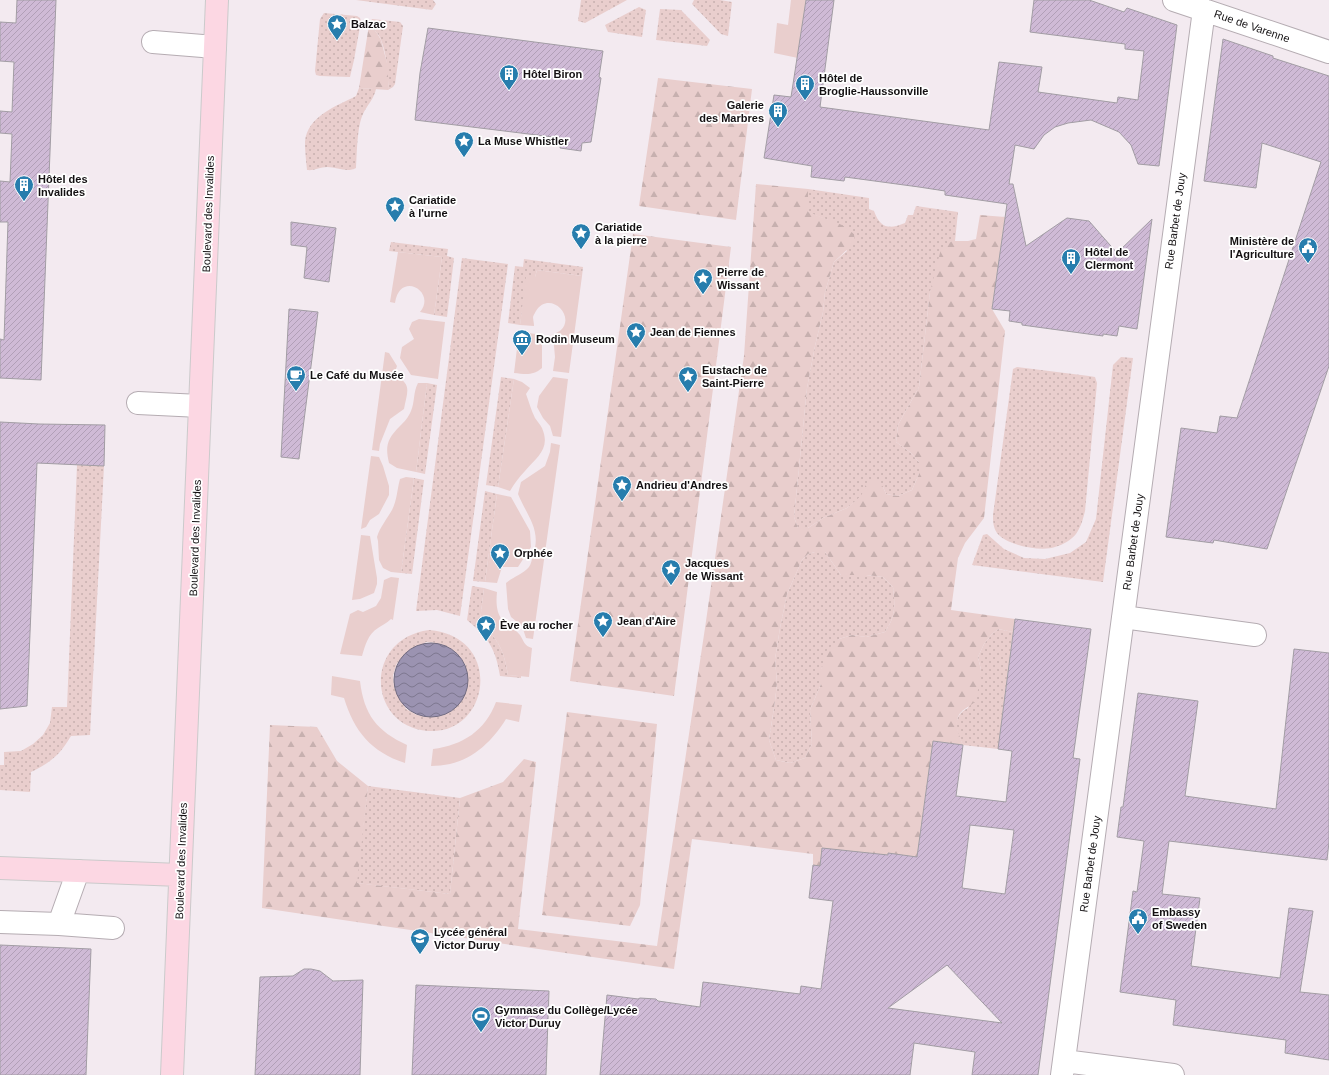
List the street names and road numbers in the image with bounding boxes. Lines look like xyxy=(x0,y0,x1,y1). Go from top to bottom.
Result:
street label: Rue de Varenne xyxy=(1213,7,1291,45)
street label: Boulevard des Invalides xyxy=(200,155,216,273)
street label: Rue Barbet de Jouy xyxy=(1162,172,1188,270)
street label: Boulevard des Invalides xyxy=(187,479,203,597)
street label: Rue Barbet de Jouy xyxy=(1120,493,1146,591)
street label: Boulevard des Invalides xyxy=(173,802,189,920)
street label: Rue Barbet de Jouy xyxy=(1077,815,1103,913)

